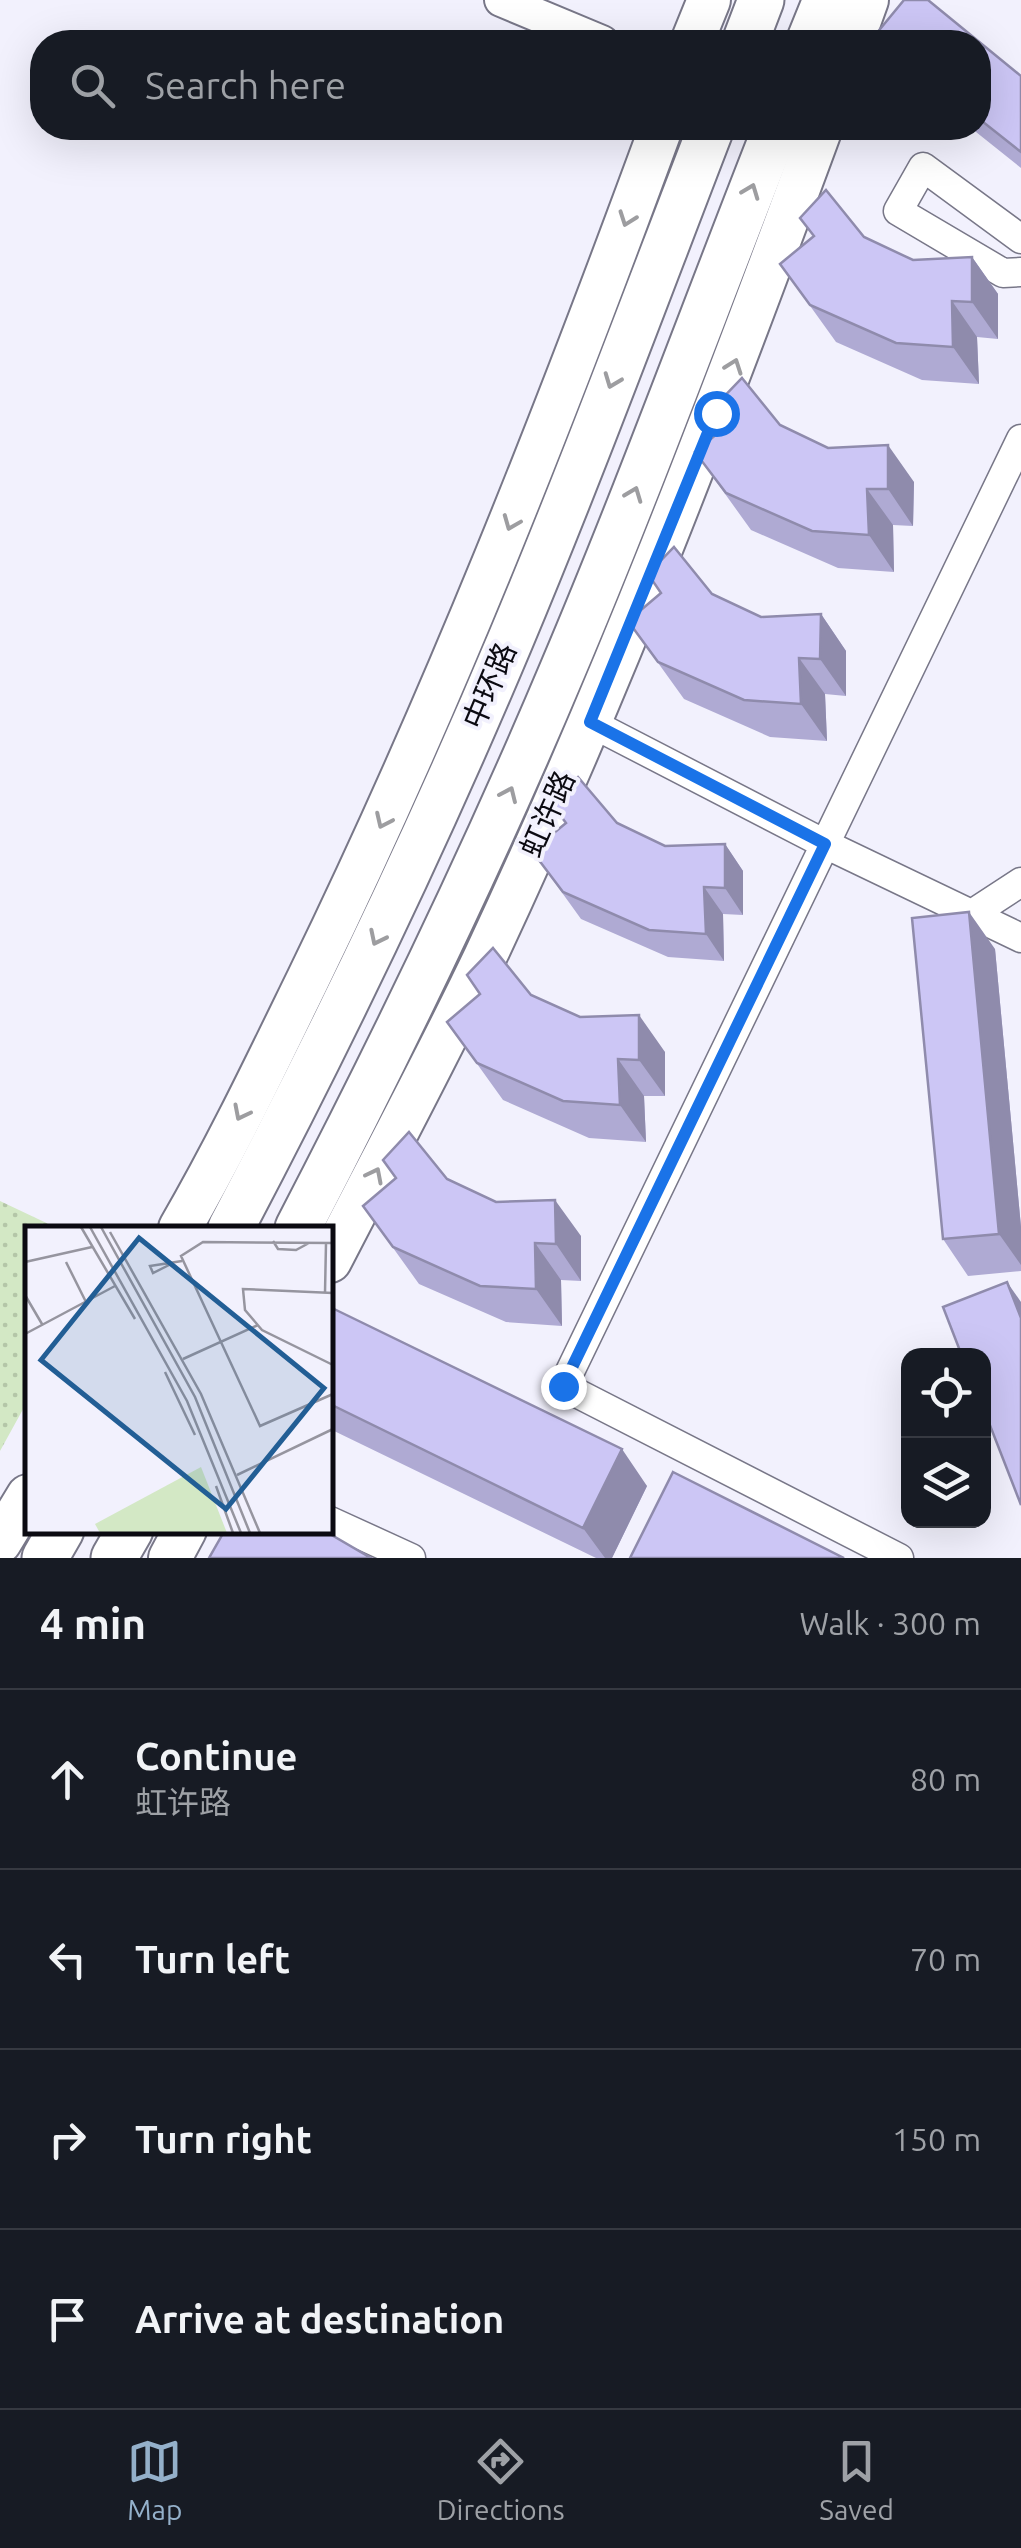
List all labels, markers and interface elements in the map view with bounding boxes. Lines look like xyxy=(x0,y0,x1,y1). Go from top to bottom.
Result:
search box xyxy=(30,30,991,140)
icon: search xyxy=(65,58,120,113)
text: Search here xyxy=(145,64,346,106)
one-way arrow xyxy=(739,183,760,200)
one-way arrow xyxy=(619,210,639,227)
one-way arrow xyxy=(722,359,743,376)
one-way arrow xyxy=(604,372,624,389)
route start xyxy=(694,391,740,437)
one-way arrow xyxy=(622,486,642,504)
one-way arrow xyxy=(503,513,523,530)
street label: 中环路 xyxy=(456,638,522,734)
street label: 虹许路 xyxy=(513,766,581,862)
one-way arrow xyxy=(497,786,517,804)
one-way arrow xyxy=(376,811,396,829)
one-way arrow xyxy=(369,928,389,946)
one-way arrow xyxy=(233,1103,253,1121)
one-way arrow xyxy=(363,1167,382,1185)
inset map xyxy=(25,1226,332,1533)
map controls xyxy=(901,1348,991,1528)
button: locate xyxy=(901,1348,991,1438)
route end xyxy=(541,1364,587,1410)
button: layers xyxy=(901,1438,991,1528)
text: 4 min xyxy=(40,1600,146,1647)
text: Walk · 300 m xyxy=(799,1605,981,1641)
text: Continue xyxy=(135,1735,297,1777)
icon: ahead xyxy=(40,1752,95,1807)
text: 80 m xyxy=(910,1761,981,1797)
text: 虹许路 xyxy=(135,1784,231,1820)
icon: left xyxy=(40,1932,95,1987)
text: Turn left xyxy=(135,1938,290,1980)
text: 70 m xyxy=(910,1941,981,1977)
icon: right xyxy=(40,2112,95,2167)
text: Turn right xyxy=(135,2118,312,2160)
text: 150 m xyxy=(892,2121,981,2157)
icon: arrive xyxy=(40,2292,95,2347)
text: Arrive at destination xyxy=(135,2298,504,2340)
tab: Map xyxy=(127,2434,182,2525)
tab: Directions xyxy=(437,2434,565,2525)
tab: Saved xyxy=(819,2434,894,2525)

